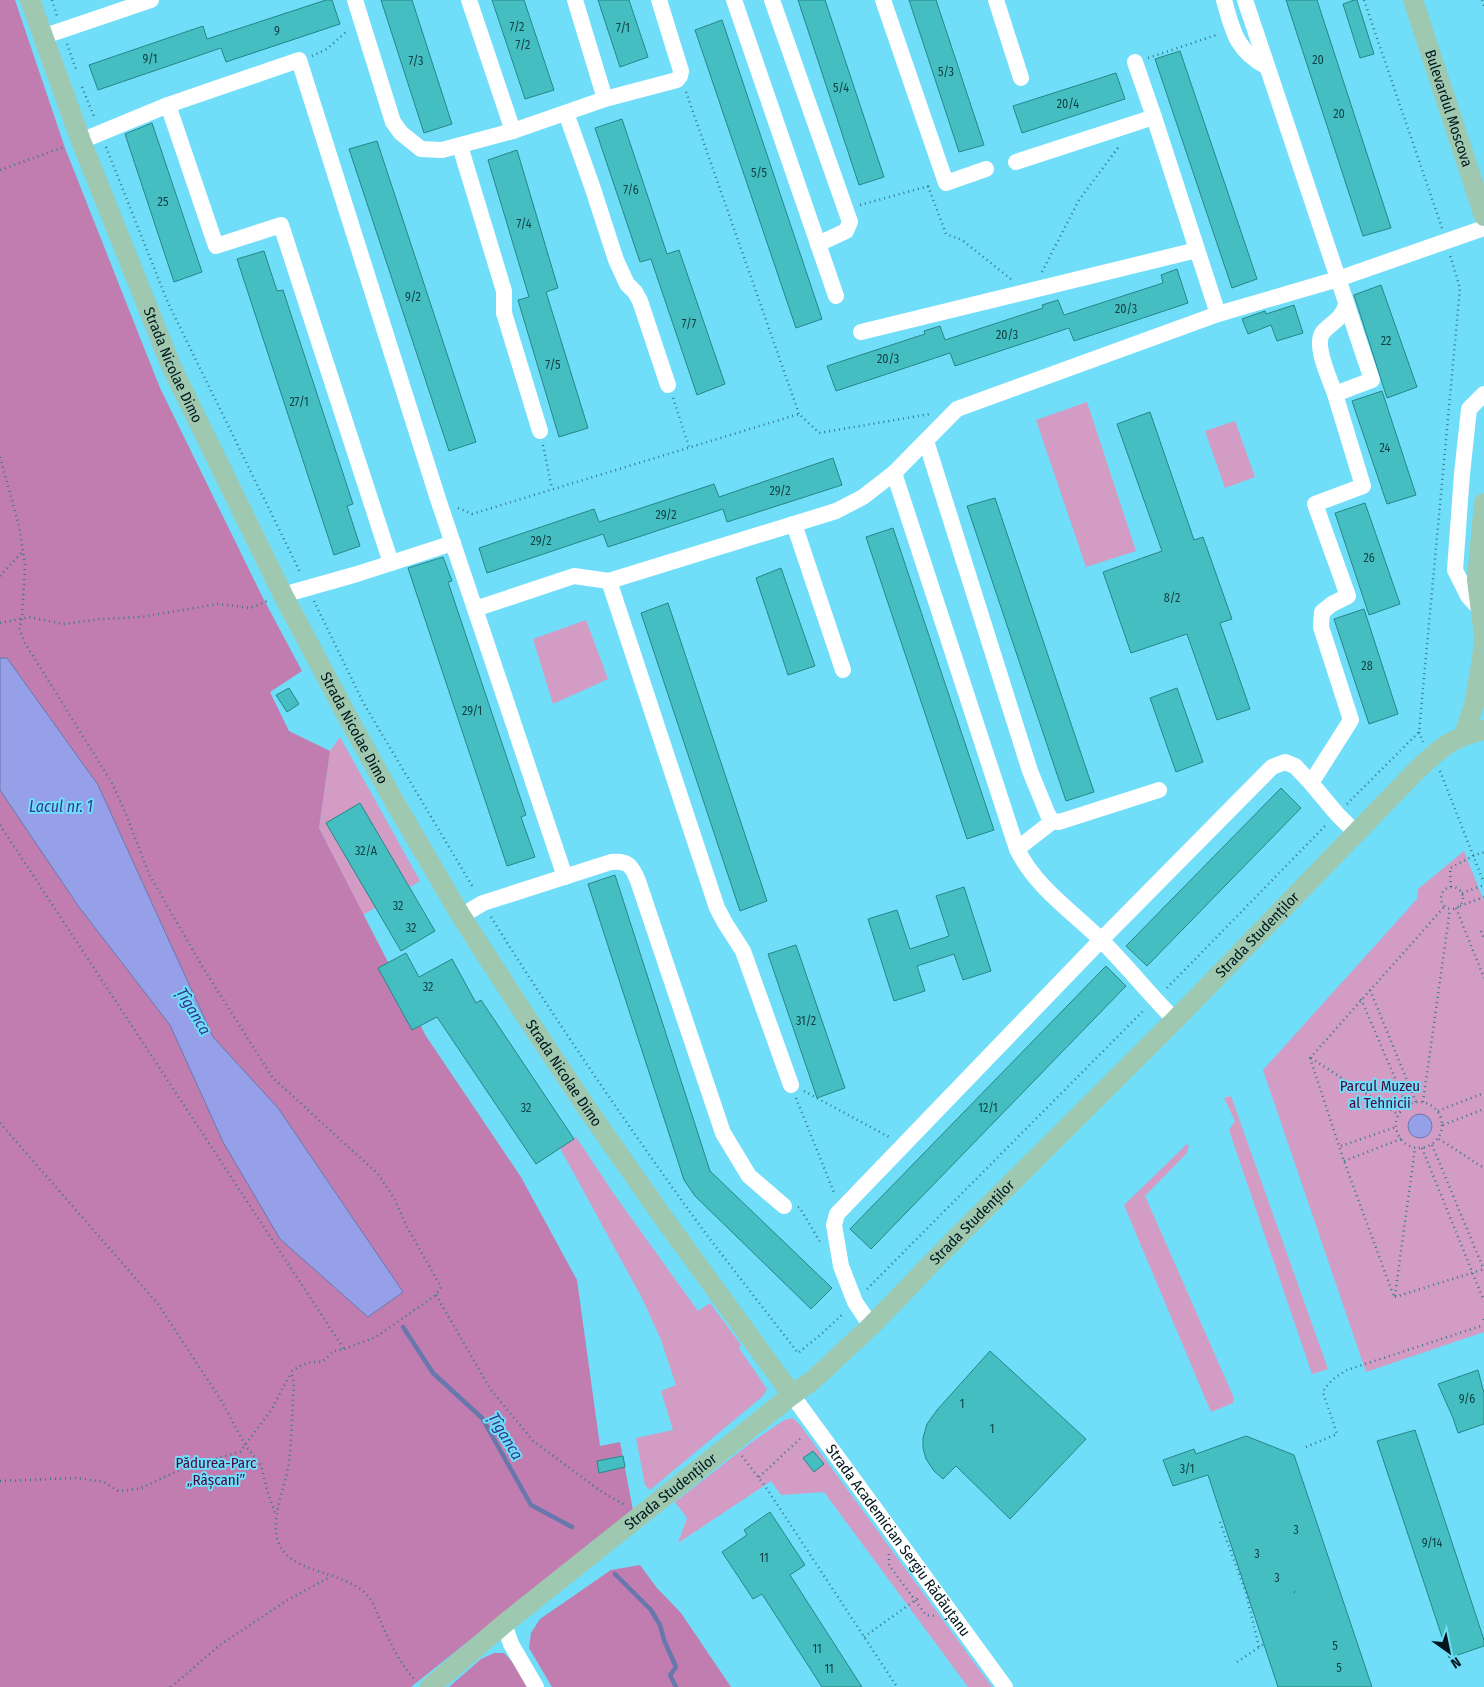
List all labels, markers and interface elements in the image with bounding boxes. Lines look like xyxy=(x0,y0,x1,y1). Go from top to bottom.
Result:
house number: 7/2 xyxy=(510,20,524,34)
house number: 7/1 xyxy=(616,21,630,35)
house number: 9 xyxy=(274,24,280,38)
house number: 7/2 xyxy=(516,38,530,52)
street label: Bulevardul Moscova xyxy=(1421,47,1476,169)
house number: 9/1 xyxy=(143,52,157,66)
house number: 20 xyxy=(1312,53,1324,67)
house number: 7/3 xyxy=(408,54,424,68)
house number: 5/3 xyxy=(938,65,954,79)
house number: 5/4 xyxy=(833,81,849,95)
house number: 20/4 xyxy=(1057,97,1079,111)
house number: 20 xyxy=(1333,107,1345,121)
house number: 5/5 xyxy=(751,166,768,180)
house number: 7/6 xyxy=(623,183,639,197)
house number: 25 xyxy=(158,195,169,209)
house number: 7/4 xyxy=(516,217,532,231)
house number: 9/2 xyxy=(405,290,421,304)
house number: 20/3 xyxy=(1115,302,1137,316)
street label: Strada Nicolae Dimo xyxy=(140,305,206,426)
house number: 7/7 xyxy=(682,317,697,331)
house number: 20/3 xyxy=(996,328,1018,342)
house number: 22 xyxy=(1381,334,1391,348)
house number: 20/3 xyxy=(877,352,899,366)
house number: 7/5 xyxy=(545,358,561,372)
house number: 27/1 xyxy=(289,395,309,409)
house number: 24 xyxy=(1380,441,1391,455)
house number: 29/2 xyxy=(770,484,791,498)
house number: 29/2 xyxy=(656,508,677,522)
house number: 29/2 xyxy=(531,534,552,548)
house number: 26 xyxy=(1363,551,1375,565)
house number: 8/2 xyxy=(1164,591,1180,605)
house number: 28 xyxy=(1361,659,1373,673)
street label: Strada Nicolae Dimo xyxy=(316,669,392,787)
house number: 29/1 xyxy=(462,704,482,718)
water label: Lacul nr. 1 xyxy=(29,797,93,816)
house number: 32/A xyxy=(355,844,378,858)
street label: Strada Studenților xyxy=(1212,888,1304,982)
house number: 32 xyxy=(393,899,403,913)
house number: 32 xyxy=(406,921,416,935)
house number: 32 xyxy=(423,980,433,994)
water label: Țîganca xyxy=(171,984,215,1039)
house number: 31/2 xyxy=(796,1014,816,1028)
street label: Strada Nicolae Dimo xyxy=(522,1016,606,1130)
park label: Parcul Muzeu al Tehnicii xyxy=(1340,1077,1420,1112)
house number: 32 xyxy=(521,1101,531,1115)
house number: 12/1 xyxy=(978,1101,998,1115)
street label: Strada Studenților xyxy=(926,1175,1019,1269)
house number: 9/6 xyxy=(1459,1392,1475,1406)
house number: 1 xyxy=(960,1397,964,1411)
water label: Țîganca xyxy=(483,1409,527,1464)
house number: 1 xyxy=(990,1422,994,1436)
street label: Strada Academician Sergiu Rădăuțanu xyxy=(822,1441,974,1640)
street label: Strada Studenților xyxy=(621,1449,721,1534)
park label: Pădurea-Parc „Râșcani” xyxy=(176,1454,257,1490)
house number: 3/1 xyxy=(1180,1462,1194,1476)
house number: 3 xyxy=(1293,1523,1299,1537)
house number: 9/14 xyxy=(1422,1536,1443,1550)
house number: 3 xyxy=(1254,1547,1260,1561)
house number: 11 xyxy=(759,1551,769,1565)
house number: 3 xyxy=(1274,1571,1280,1585)
north arrow xyxy=(1424,1627,1474,1677)
house number: 5 xyxy=(1332,1639,1338,1653)
house number: 11 xyxy=(812,1642,822,1656)
text: N xyxy=(1448,1653,1464,1672)
house number: 5 xyxy=(1336,1661,1342,1675)
house number: 11 xyxy=(824,1662,834,1676)

